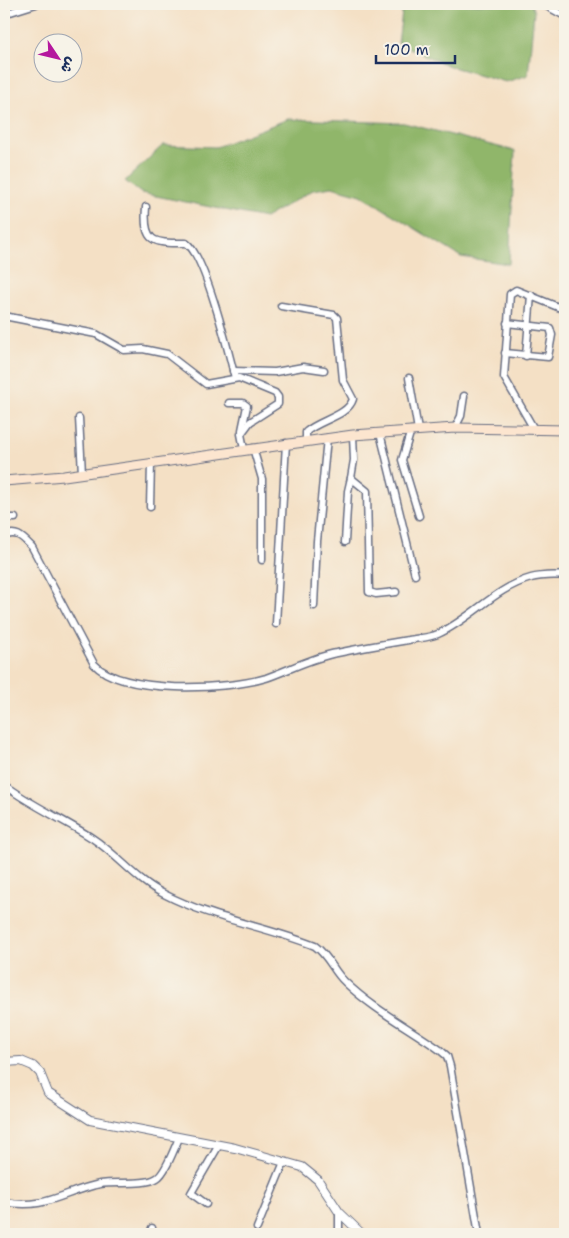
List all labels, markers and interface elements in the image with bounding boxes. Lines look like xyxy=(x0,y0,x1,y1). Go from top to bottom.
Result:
north arrow xyxy=(32,32,82,82)
scale bar xyxy=(376,32,455,64)
text: 100 m xyxy=(384,40,429,60)
text: ش xyxy=(57,54,80,77)

